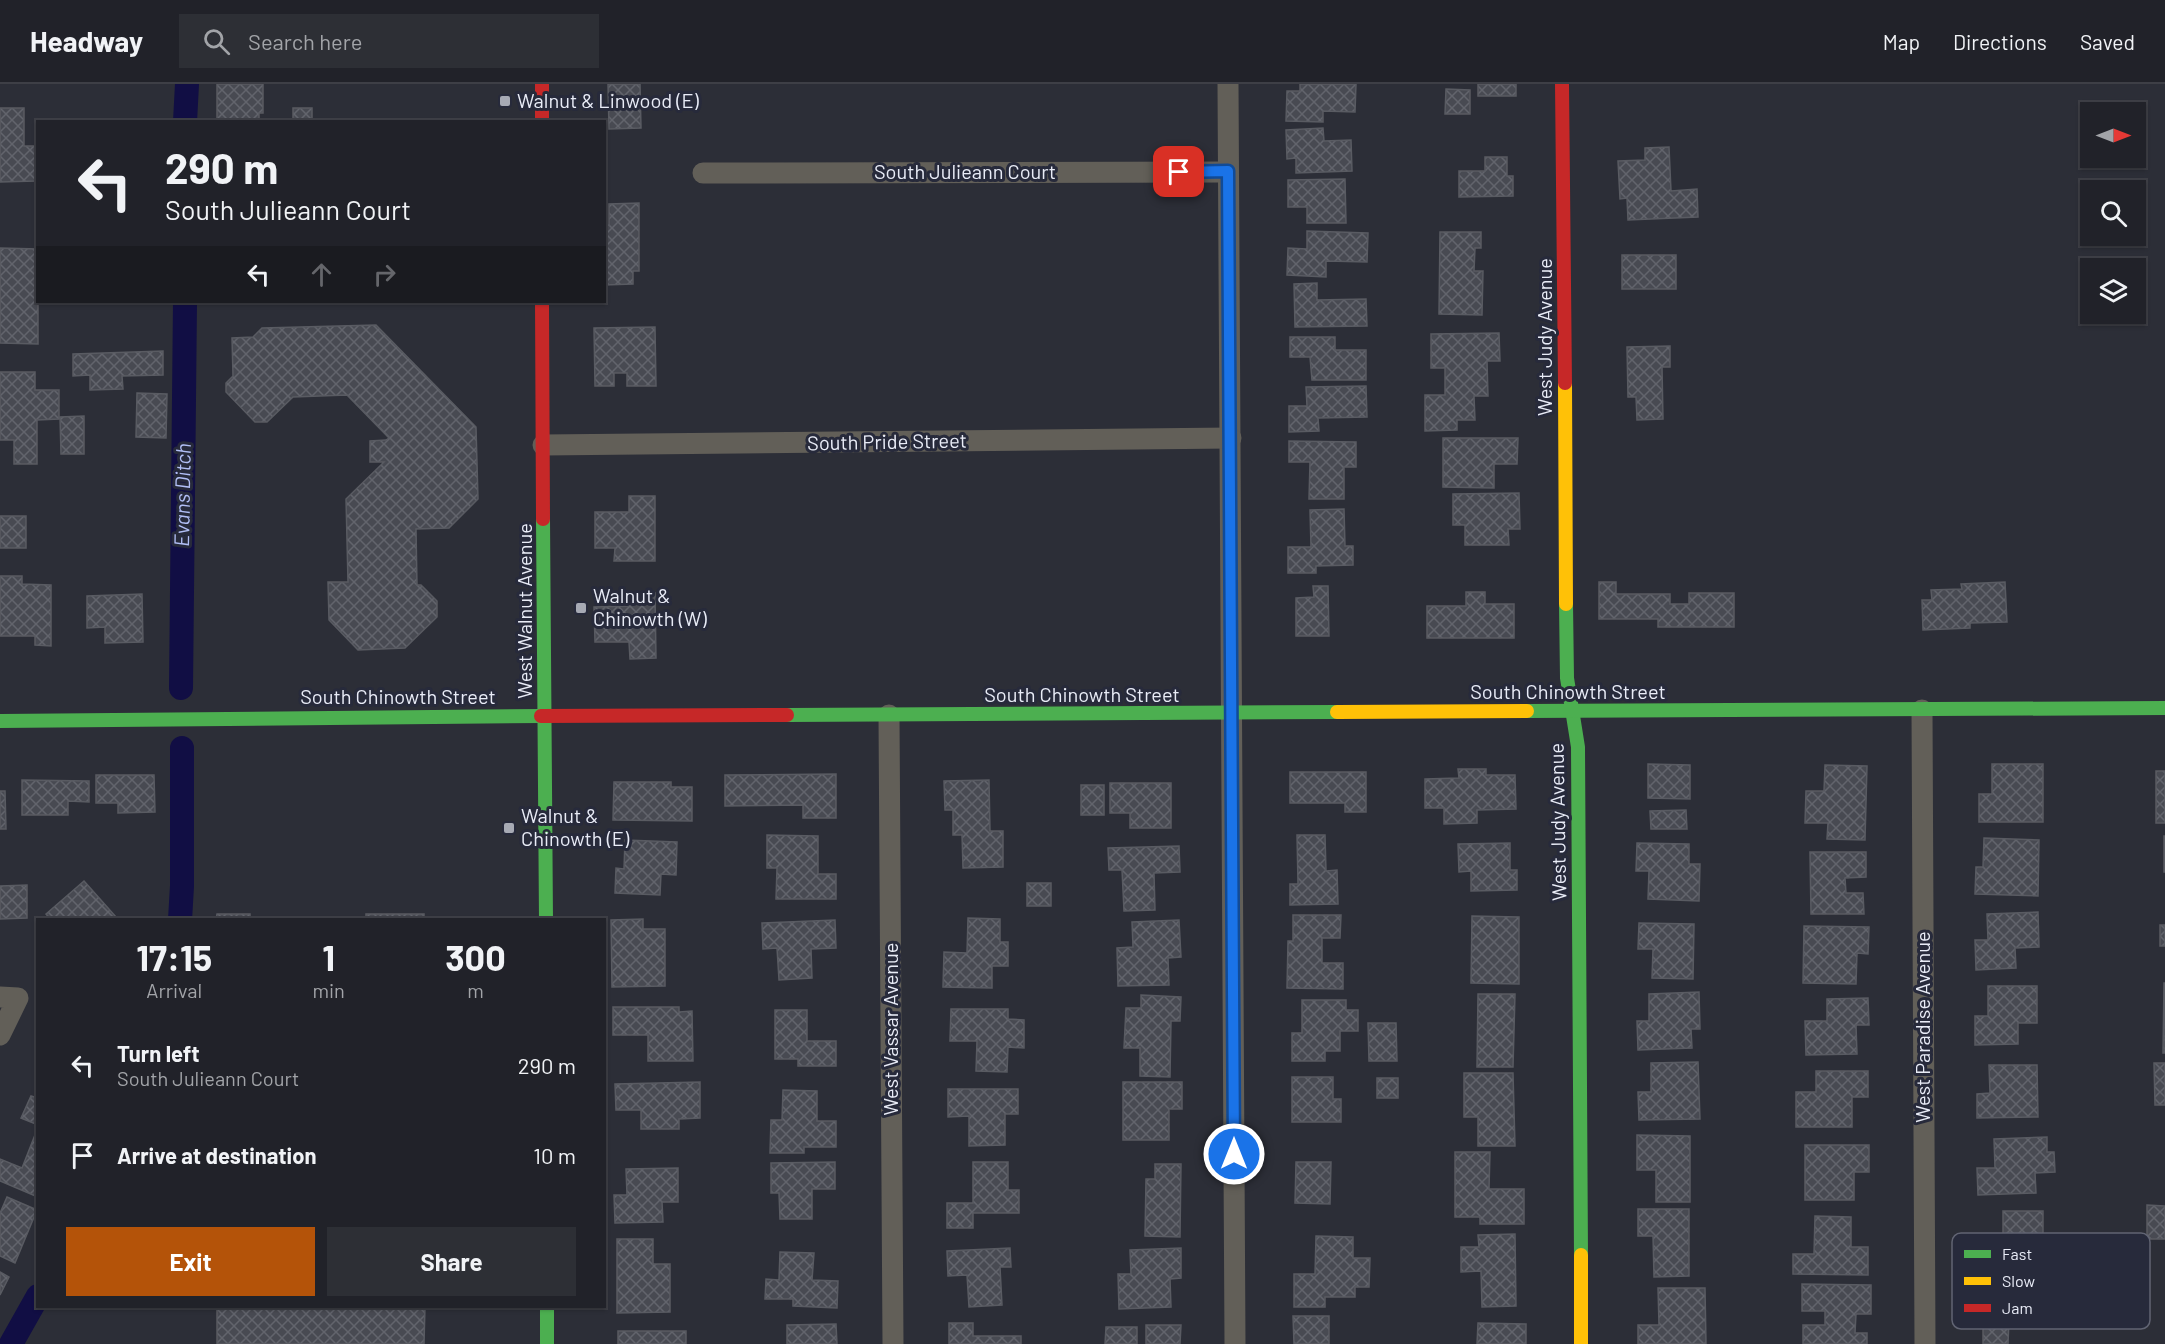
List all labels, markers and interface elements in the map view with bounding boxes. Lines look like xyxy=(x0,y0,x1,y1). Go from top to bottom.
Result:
search box xyxy=(179,14,599,68)
text: Headway xyxy=(30,24,143,58)
icon: search xyxy=(200,25,233,58)
text: Search here xyxy=(248,28,362,54)
text: Map xyxy=(1883,29,1920,54)
text: Directions xyxy=(1953,29,2047,54)
text: Saved xyxy=(2080,29,2135,54)
place label: Walnut & Linwood (E) xyxy=(517,88,700,112)
marker: Walnut & Linwood (E) xyxy=(498,94,512,108)
north arrow xyxy=(2080,102,2146,168)
map controls xyxy=(2080,102,2146,324)
text: 290 m xyxy=(165,142,278,192)
icon: left xyxy=(66,144,144,222)
pin xyxy=(1153,146,1204,197)
icon: arrive xyxy=(1162,155,1195,188)
street label: South Julieann Court xyxy=(874,159,1056,183)
button: search xyxy=(2080,180,2146,246)
text: South Julieann Court xyxy=(165,193,411,225)
icon: left xyxy=(242,258,275,291)
icon: ahead xyxy=(305,258,338,291)
icon: right xyxy=(368,258,401,291)
street label: West Judy Avenue xyxy=(1532,258,1556,416)
button: layers xyxy=(2080,258,2146,324)
street label: South Pride Street xyxy=(807,428,967,454)
water label: Evans Ditch xyxy=(168,443,195,547)
street label: West Walnut Avenue xyxy=(512,523,536,699)
place label: Walnut & Chinowth (W) xyxy=(593,583,707,630)
marker: Walnut & Chinowth (W) xyxy=(574,601,588,615)
street label: South Chinowth Street xyxy=(1470,679,1666,703)
street label: South Chinowth Street xyxy=(984,682,1180,706)
street label: South Chinowth Street xyxy=(300,684,496,708)
street label: West Judy Avenue xyxy=(1544,743,1570,901)
place label: Walnut & Chinowth (E) xyxy=(521,803,630,850)
marker: Walnut & Chinowth (E) xyxy=(502,821,516,835)
street label: West Paradise Avenue xyxy=(1910,931,1934,1123)
text: 17:15 xyxy=(136,935,212,978)
text: 1 xyxy=(322,935,335,978)
text: 300 xyxy=(445,935,506,978)
street label: West Vassar Avenue xyxy=(878,943,902,1115)
text: Arrival xyxy=(146,978,202,1002)
text: min xyxy=(312,978,345,1002)
text: m xyxy=(467,978,484,1002)
text: Turn left xyxy=(117,1040,200,1066)
icon: left xyxy=(66,1049,99,1082)
text: 290 m xyxy=(518,1052,576,1078)
text: South Julieann Court xyxy=(117,1066,299,1090)
position arrow xyxy=(1202,1122,1266,1186)
icon: arrive xyxy=(66,1139,99,1172)
text: Arrive at destination xyxy=(117,1142,316,1168)
text: 10 m xyxy=(533,1142,576,1168)
button: Exit xyxy=(66,1227,315,1296)
button: Share xyxy=(327,1227,576,1296)
legend xyxy=(1952,1233,2150,1329)
text: Fast xyxy=(2002,1244,2032,1263)
text: Slow xyxy=(2002,1271,2035,1290)
text: Jam xyxy=(2002,1298,2033,1317)

